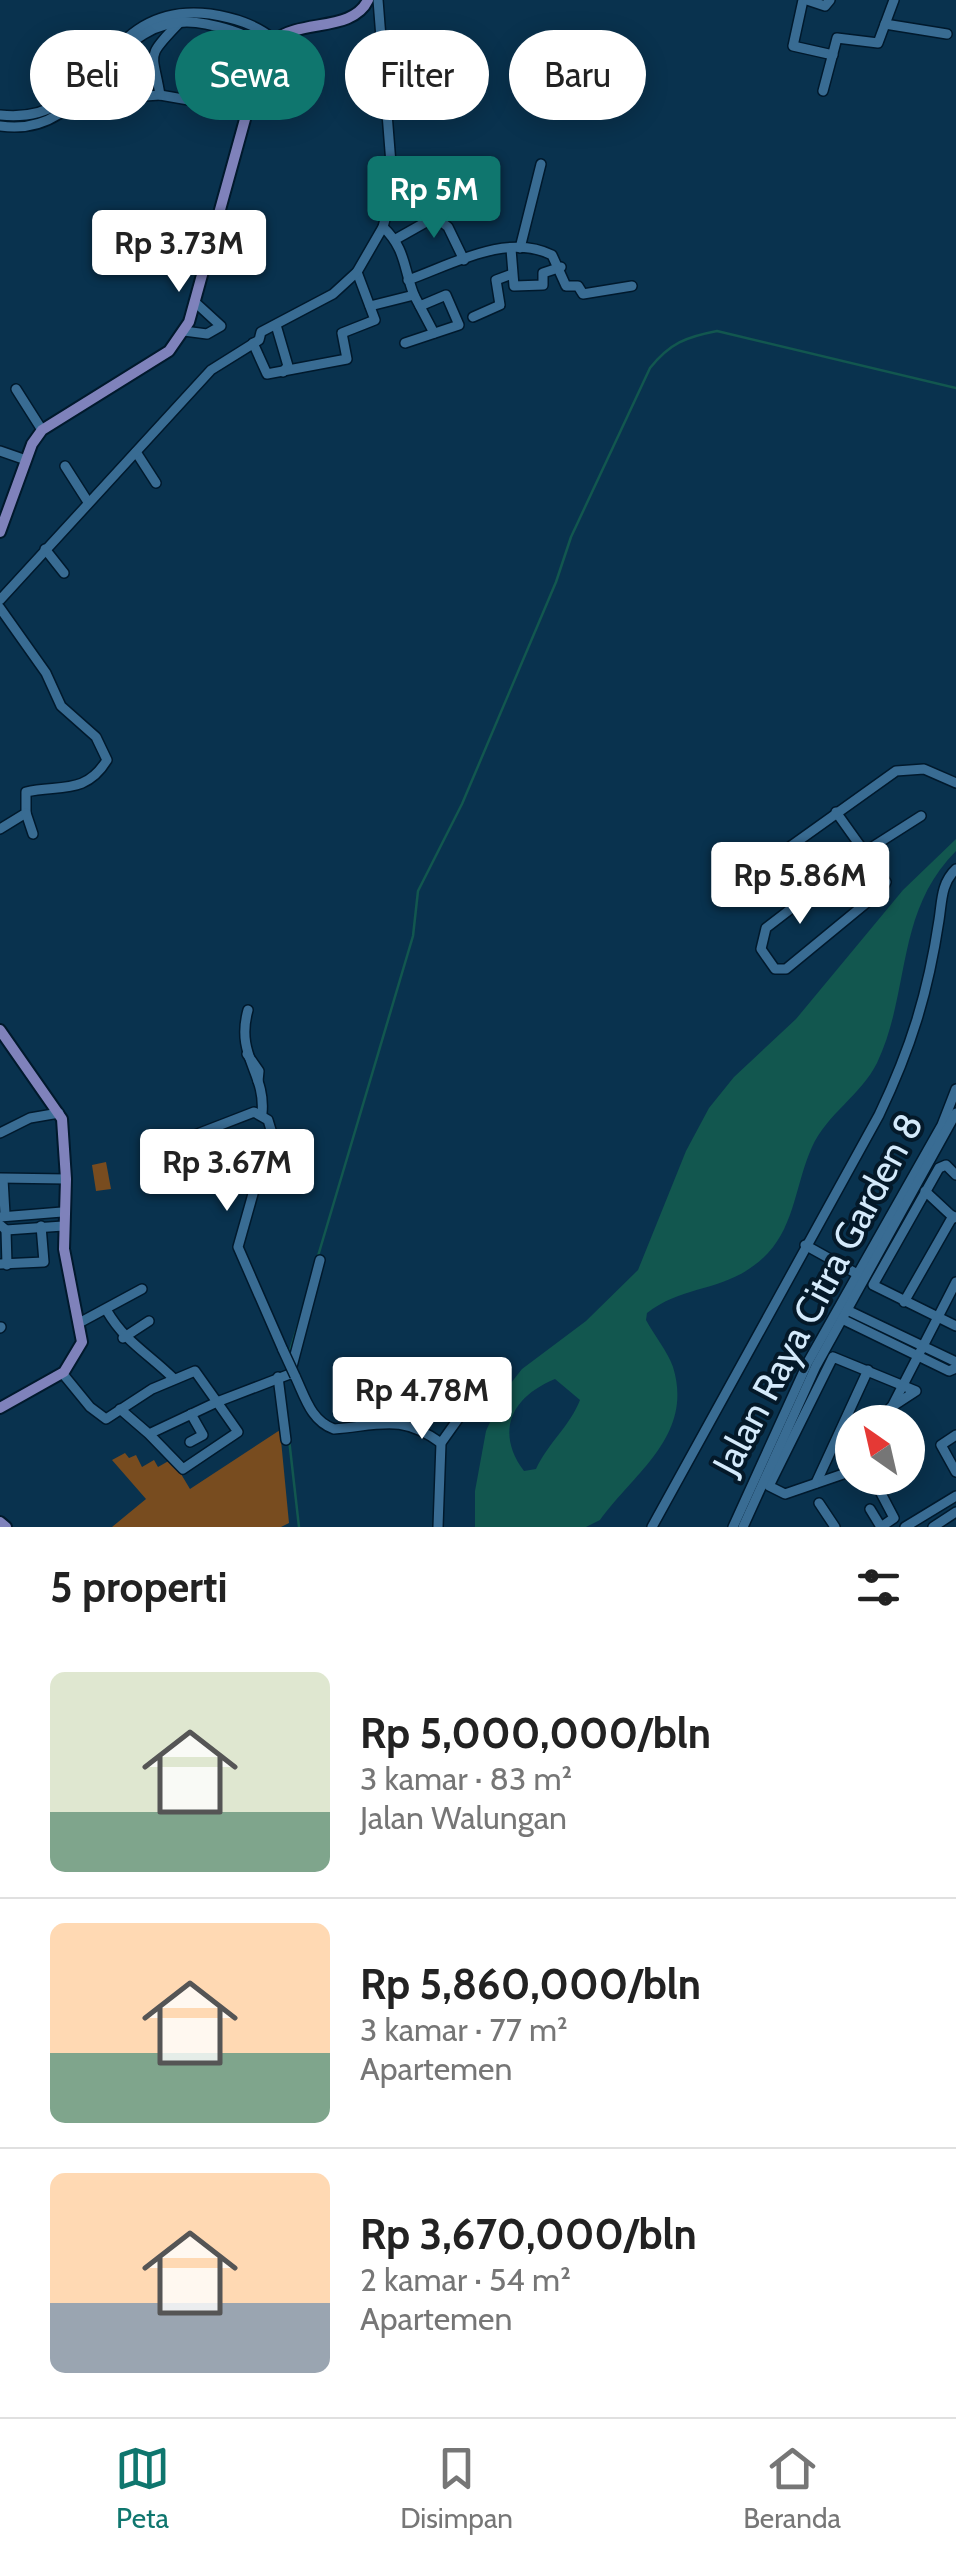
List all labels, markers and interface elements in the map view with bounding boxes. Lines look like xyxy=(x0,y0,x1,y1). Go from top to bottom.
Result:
chip: Beli xyxy=(30,30,155,120)
chip: Sewa xyxy=(175,30,325,120)
chip: Filter xyxy=(345,30,489,120)
chip: Baru xyxy=(509,30,646,120)
pin: Rp 5M xyxy=(364,156,504,241)
text: Rp 5M xyxy=(389,169,479,208)
pin: Rp 3.73M xyxy=(76,210,282,295)
text: Rp 3.73M xyxy=(114,223,244,262)
pin: Rp 5.86M xyxy=(697,842,903,927)
text: Rp 5.86M xyxy=(733,855,867,894)
street label: Jalan Raya Citra Garden 8 xyxy=(702,1105,933,1484)
pin: Rp 3.67M xyxy=(124,1129,330,1214)
text: Rp 3.67M xyxy=(162,1142,292,1181)
pin: Rp 4.78M xyxy=(319,1357,525,1442)
text: Rp 4.78M xyxy=(355,1370,489,1409)
north arrow xyxy=(835,1405,925,1495)
map controls xyxy=(835,1405,925,1495)
icon: filters xyxy=(851,1560,906,1615)
text: 5 properti xyxy=(50,1561,228,1613)
text: Rp 5,000,000/bln xyxy=(360,1707,711,1759)
icon: home xyxy=(130,1712,250,1832)
text: 3 kamar · 83 m² xyxy=(360,1759,572,1798)
text: Jalan Walungan xyxy=(360,1798,567,1837)
text: Rp 5,860,000/bln xyxy=(360,1958,701,2010)
icon: home xyxy=(130,1963,250,2083)
text: 3 kamar · 77 m² xyxy=(360,2010,568,2049)
text: Apartemen xyxy=(360,2049,512,2088)
text: Rp 3,670,000/bln xyxy=(360,2208,697,2260)
icon: home xyxy=(130,2213,250,2333)
text: 2 kamar · 54 m² xyxy=(360,2260,571,2299)
text: Apartemen xyxy=(360,2299,512,2338)
tab: Peta xyxy=(115,2441,170,2535)
tab: Disimpan xyxy=(400,2441,513,2535)
tab: Beranda xyxy=(743,2441,841,2535)

